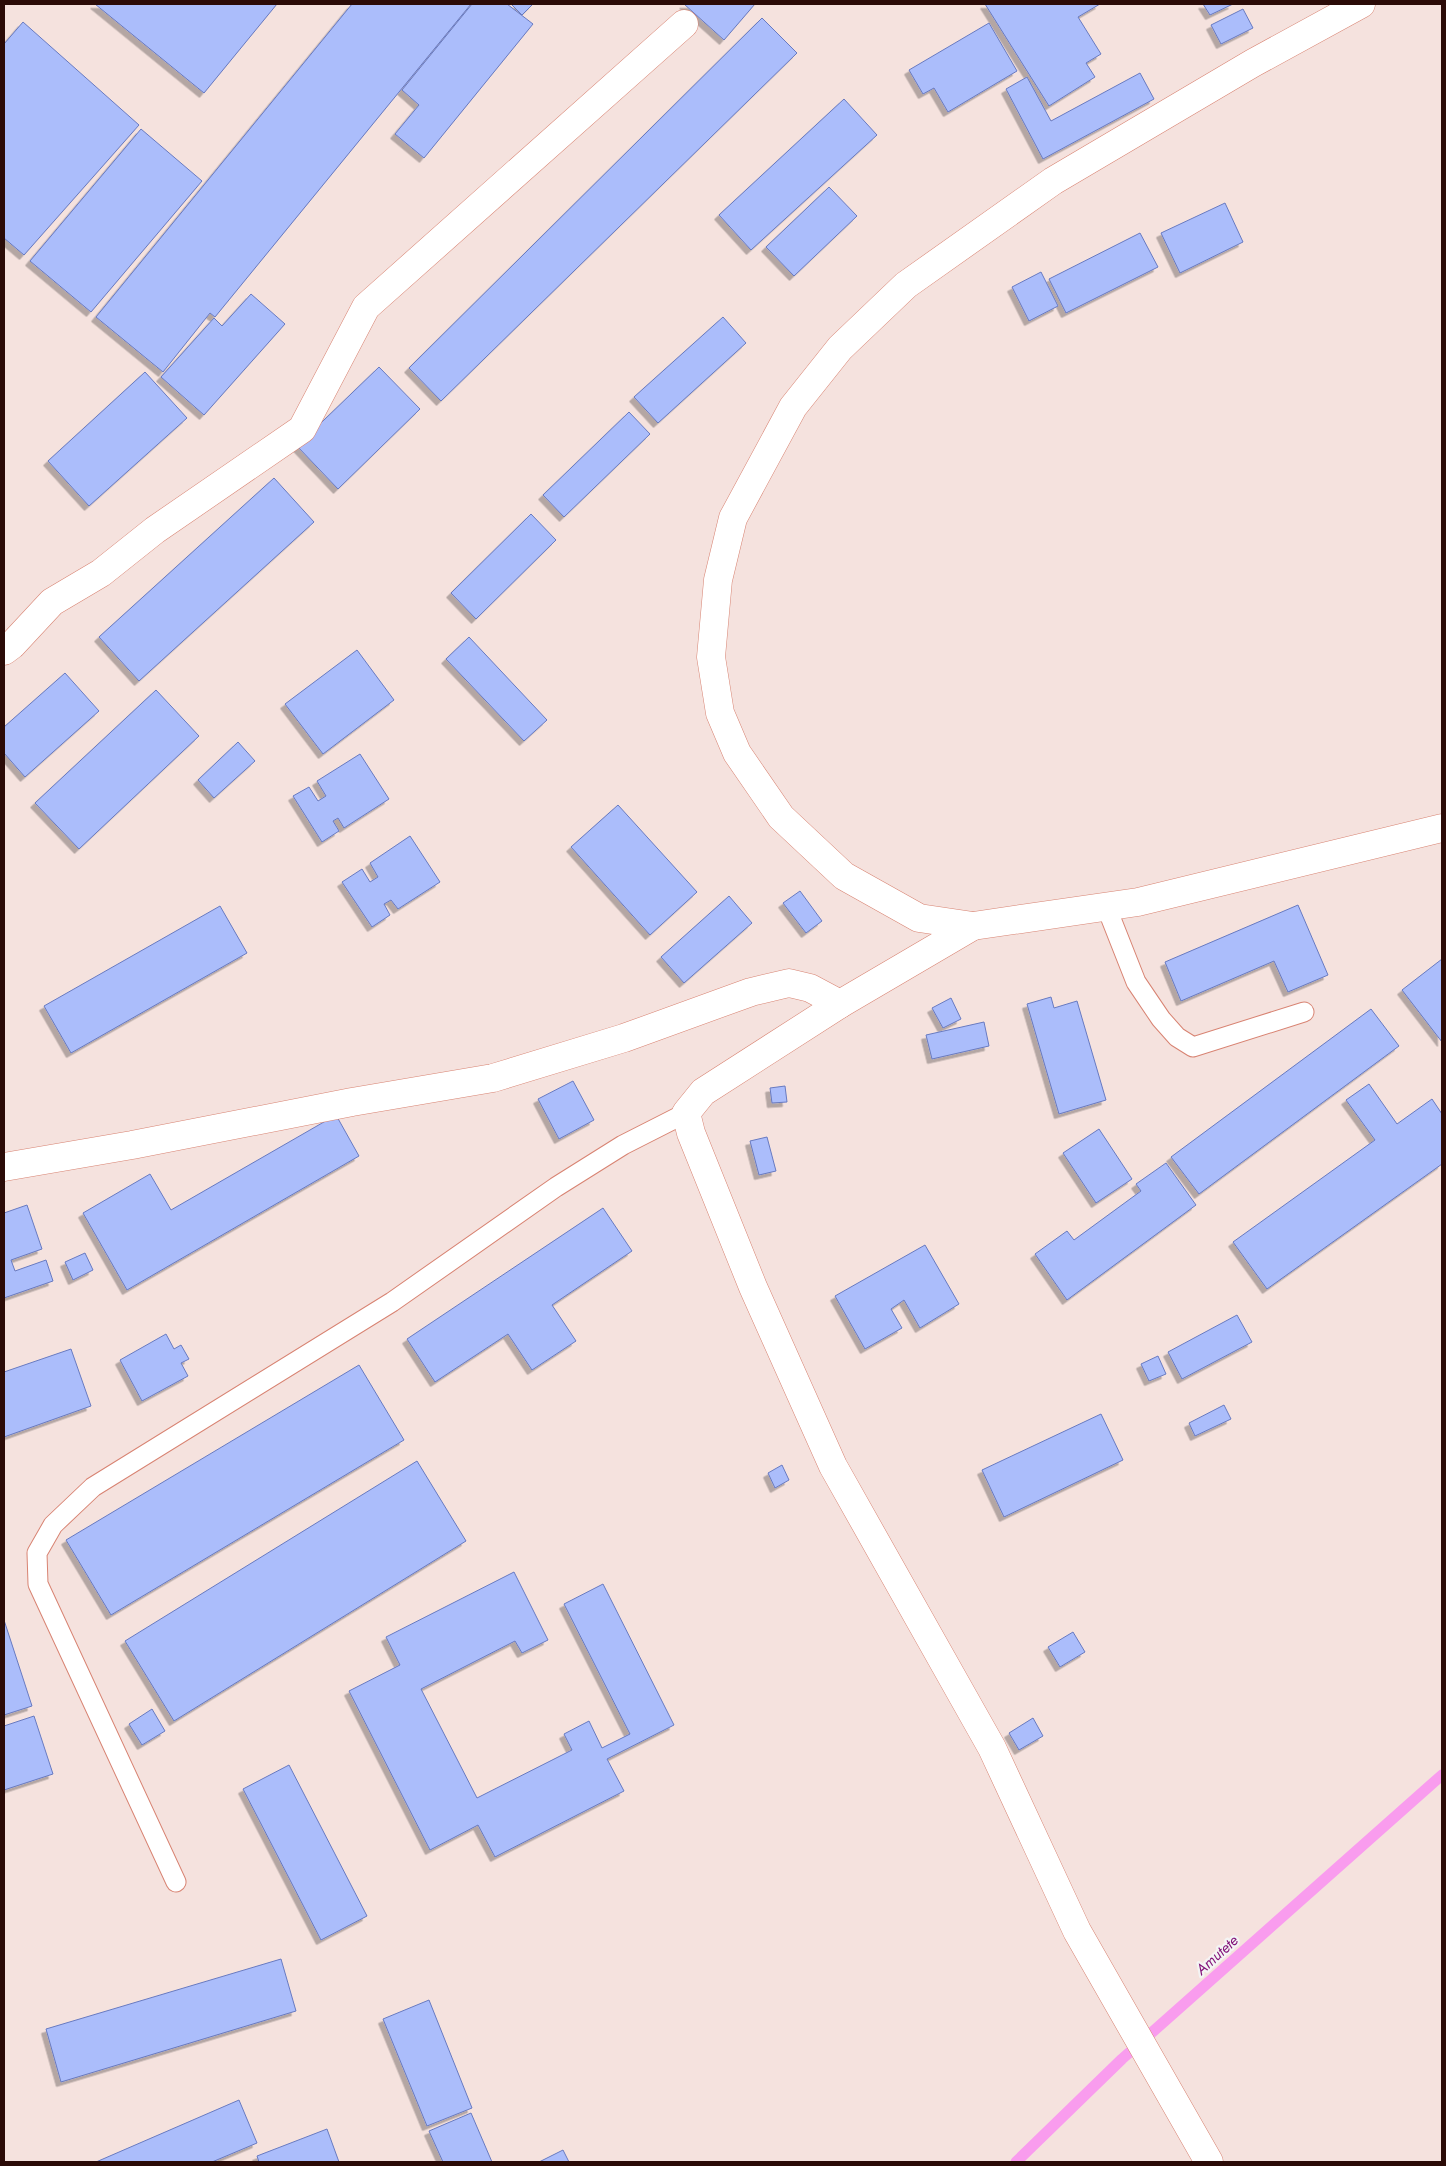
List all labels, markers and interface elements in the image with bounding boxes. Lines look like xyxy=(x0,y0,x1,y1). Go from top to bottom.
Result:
water label: Amutete xyxy=(1190,1930,1244,1981)

